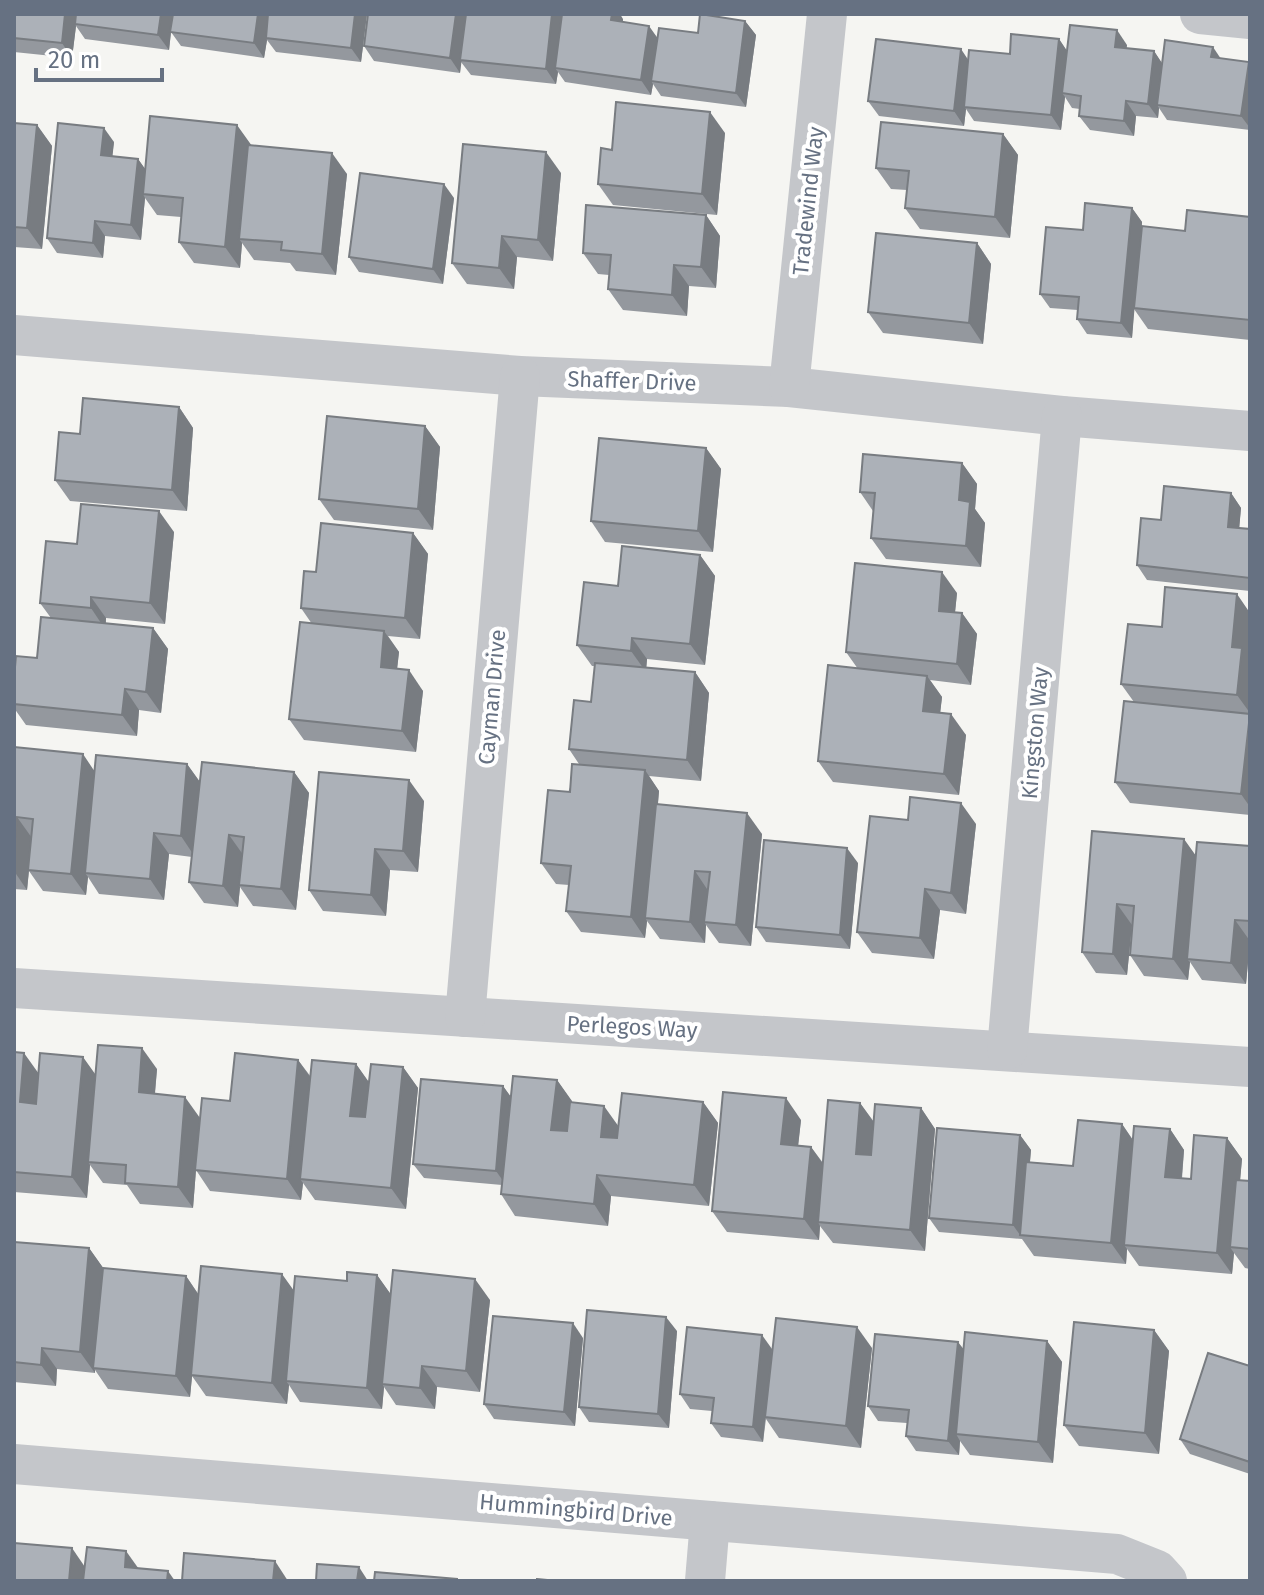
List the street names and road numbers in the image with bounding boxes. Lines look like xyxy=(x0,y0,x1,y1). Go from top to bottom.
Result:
street label: Tradewind Way xyxy=(787,125,829,277)
street label: Shaffer Drive xyxy=(567,365,697,397)
street label: Cayman Drive xyxy=(473,628,511,766)
street label: Kingston Way xyxy=(1016,666,1054,800)
street label: Perlegos Way xyxy=(566,1010,698,1044)
street label: Hummingbird Drive xyxy=(478,1488,674,1532)

